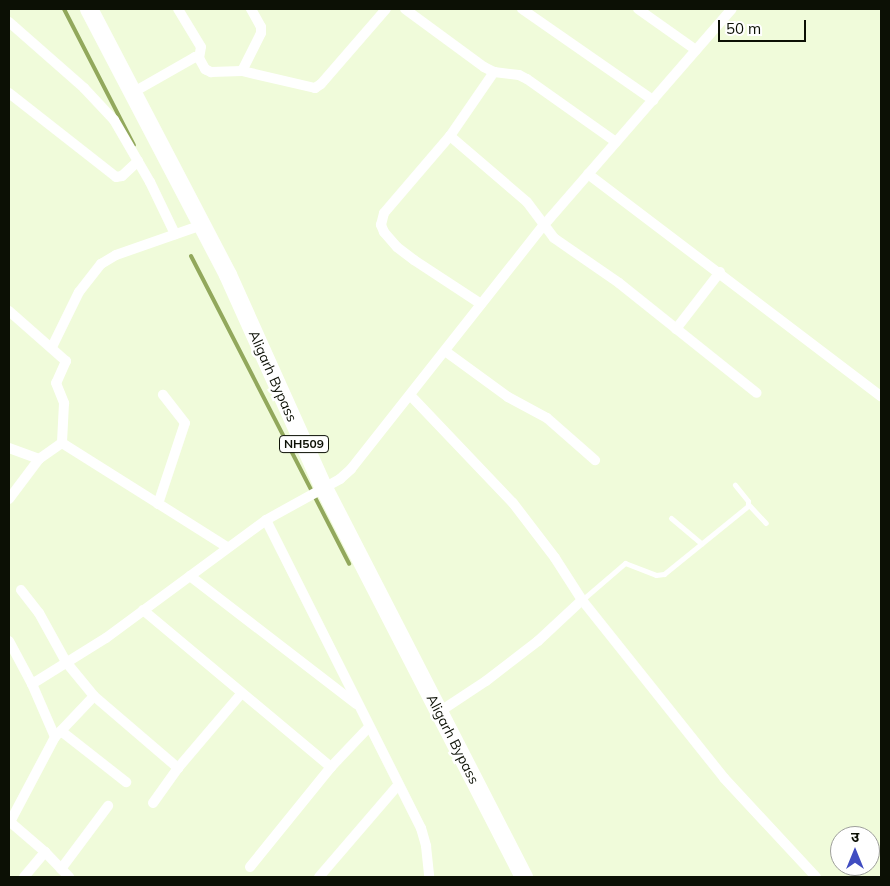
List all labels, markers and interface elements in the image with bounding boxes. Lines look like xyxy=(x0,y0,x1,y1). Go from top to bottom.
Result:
scale bar xyxy=(720,10,808,42)
text: 50 m xyxy=(726,19,761,38)
street label: Aligarh Bypass xyxy=(245,328,301,424)
road number: NH509 xyxy=(279,434,329,454)
street label: Aligarh Bypass xyxy=(423,691,483,787)
north arrow xyxy=(830,826,880,876)
text: उ xyxy=(851,828,859,846)

